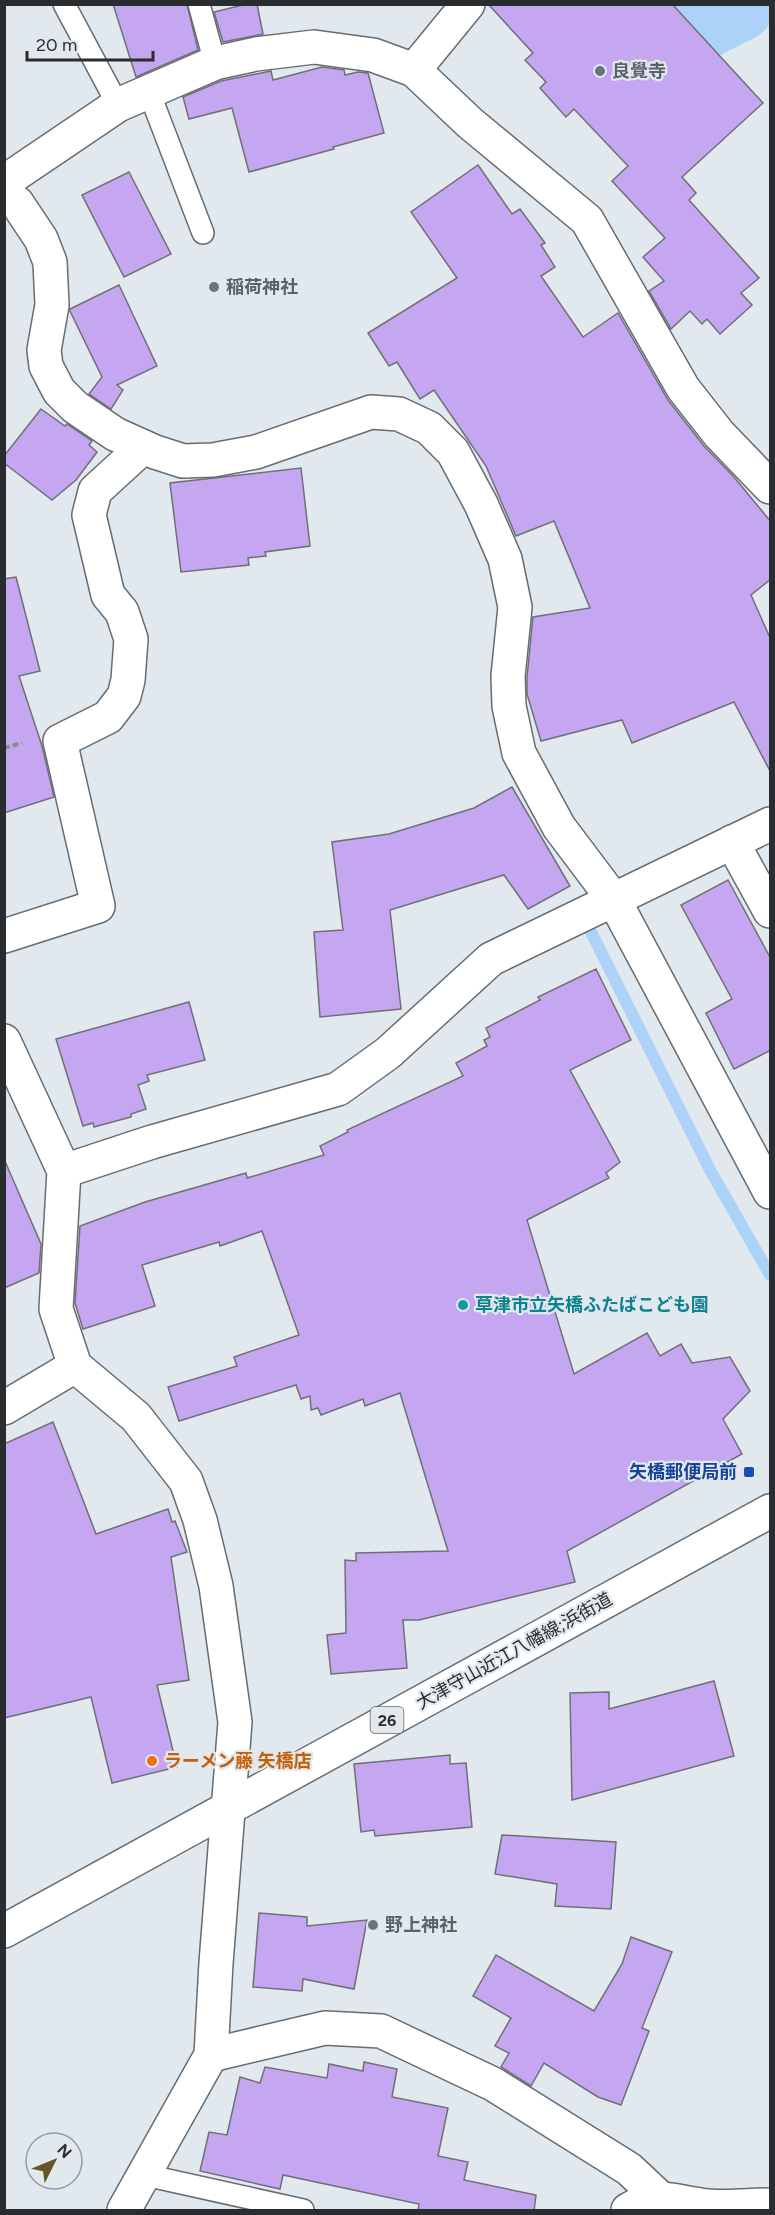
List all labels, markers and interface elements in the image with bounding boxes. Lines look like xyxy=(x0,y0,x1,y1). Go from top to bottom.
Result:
scale bar xyxy=(27,24,153,62)
text: 20 m xyxy=(36,34,77,56)
place label: 良覺寺 xyxy=(612,60,666,82)
marker: 良覺寺 xyxy=(593,64,607,78)
place label: 稲荷神社 xyxy=(226,276,298,298)
marker: 稲荷神社 xyxy=(207,280,221,294)
place label: 草津市立矢橋ふたばこども園 xyxy=(475,1294,709,1316)
marker: 草津市立矢橋ふたばこども園 xyxy=(456,1298,470,1312)
place label: 矢橋郵便局前 xyxy=(629,1461,737,1483)
marker: 矢橋郵便局前 xyxy=(742,1465,756,1479)
street label: 大津守山近江八幡線;浜街道 xyxy=(412,1588,616,1714)
road number: 26 xyxy=(370,1707,404,1733)
place label: ラーメン藤 矢橋店 xyxy=(164,1750,312,1772)
marker: ラーメン藤 矢橋店 xyxy=(145,1754,159,1768)
place label: 野上神社 xyxy=(385,1914,457,1936)
marker: 野上神社 xyxy=(366,1918,380,1932)
north arrow xyxy=(24,2131,84,2191)
text: N xyxy=(53,2140,76,2162)

